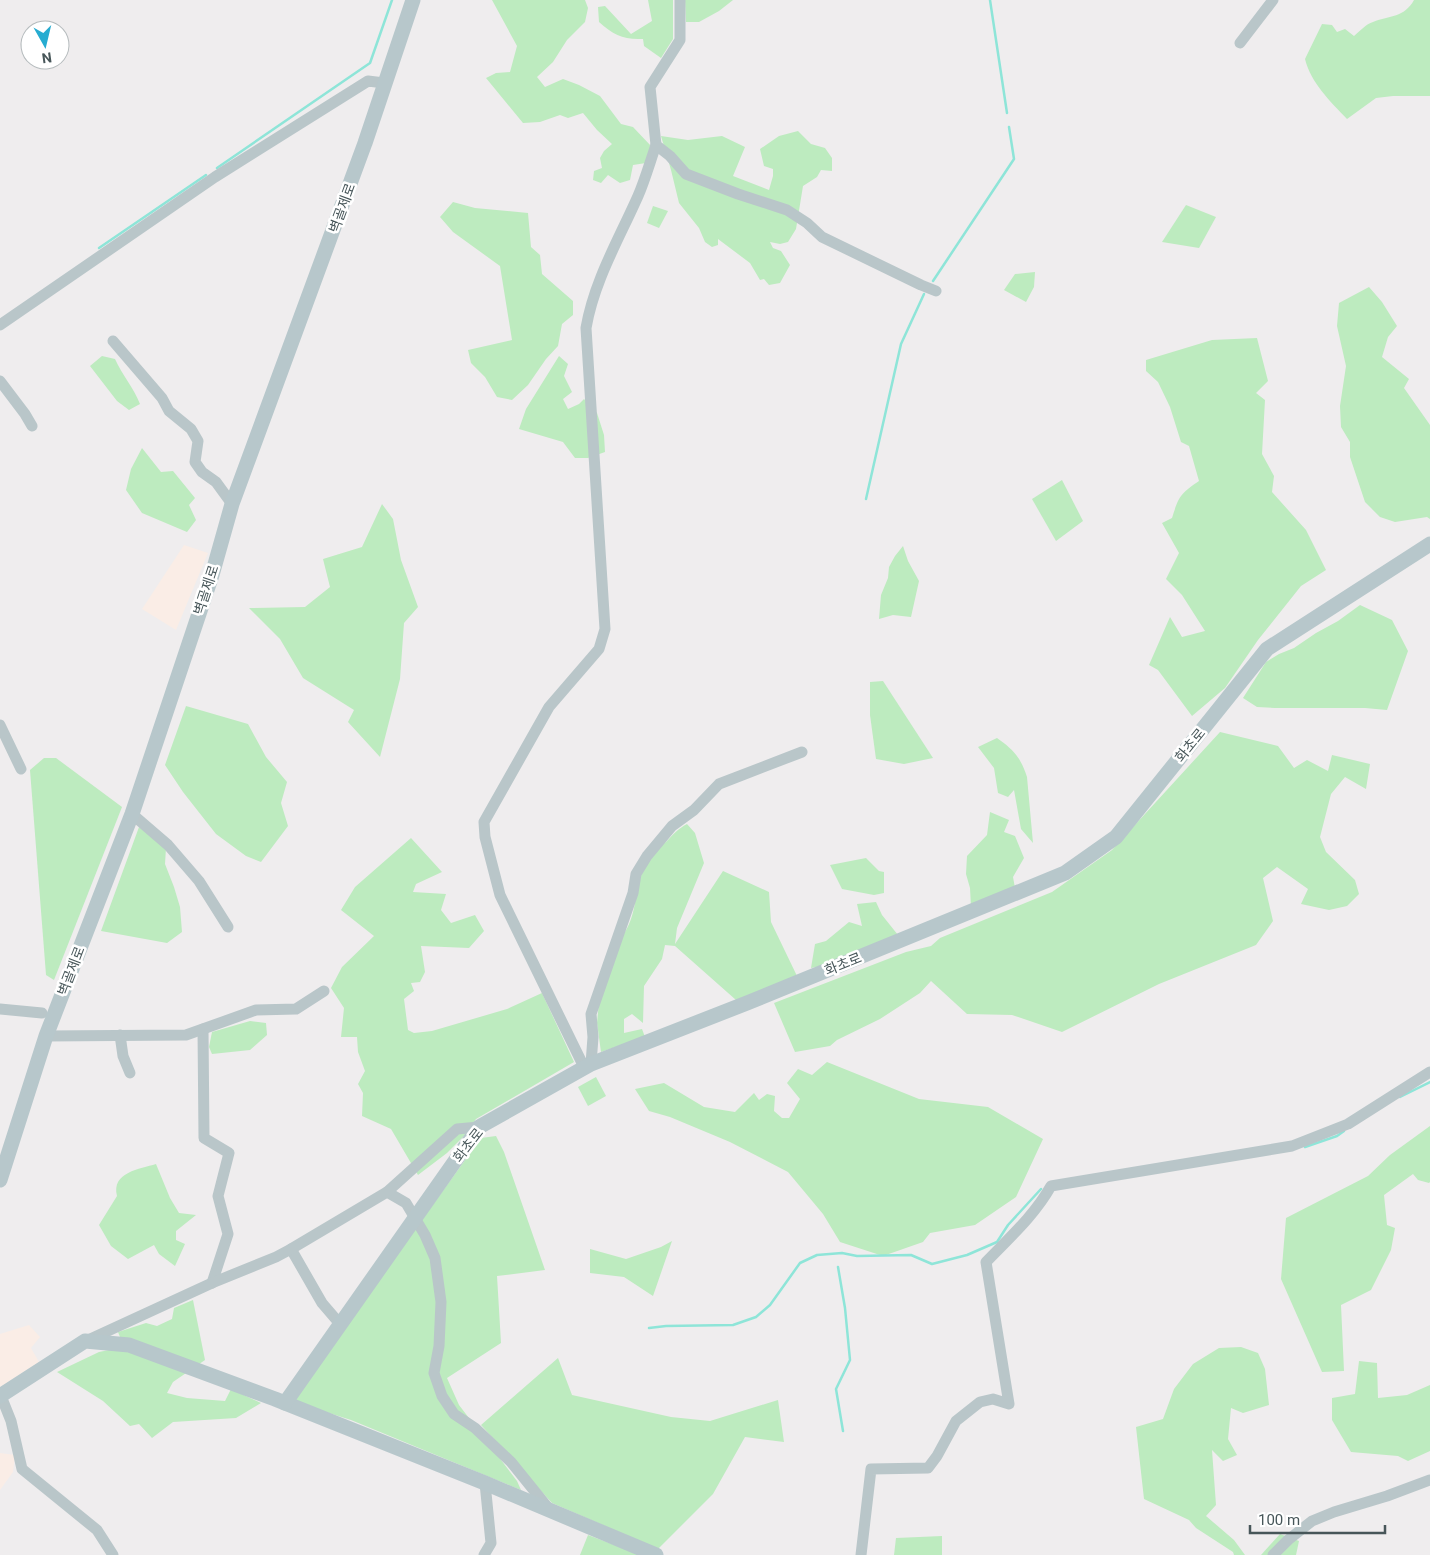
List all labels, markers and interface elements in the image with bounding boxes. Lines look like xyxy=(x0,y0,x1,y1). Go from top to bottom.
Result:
north arrow xyxy=(20,20,70,70)
text: N xyxy=(41,49,53,66)
street label: 벽골제로 xyxy=(326,181,358,235)
street label: 벽골제로 xyxy=(190,563,222,617)
street label: 화초로 xyxy=(1172,725,1208,765)
street label: 벽골제로 xyxy=(54,944,88,998)
street label: 화초로 xyxy=(822,949,864,979)
street label: 화초로 xyxy=(450,1125,486,1165)
scale bar xyxy=(1250,1502,1385,1534)
text: 100 m xyxy=(1258,1511,1300,1529)

